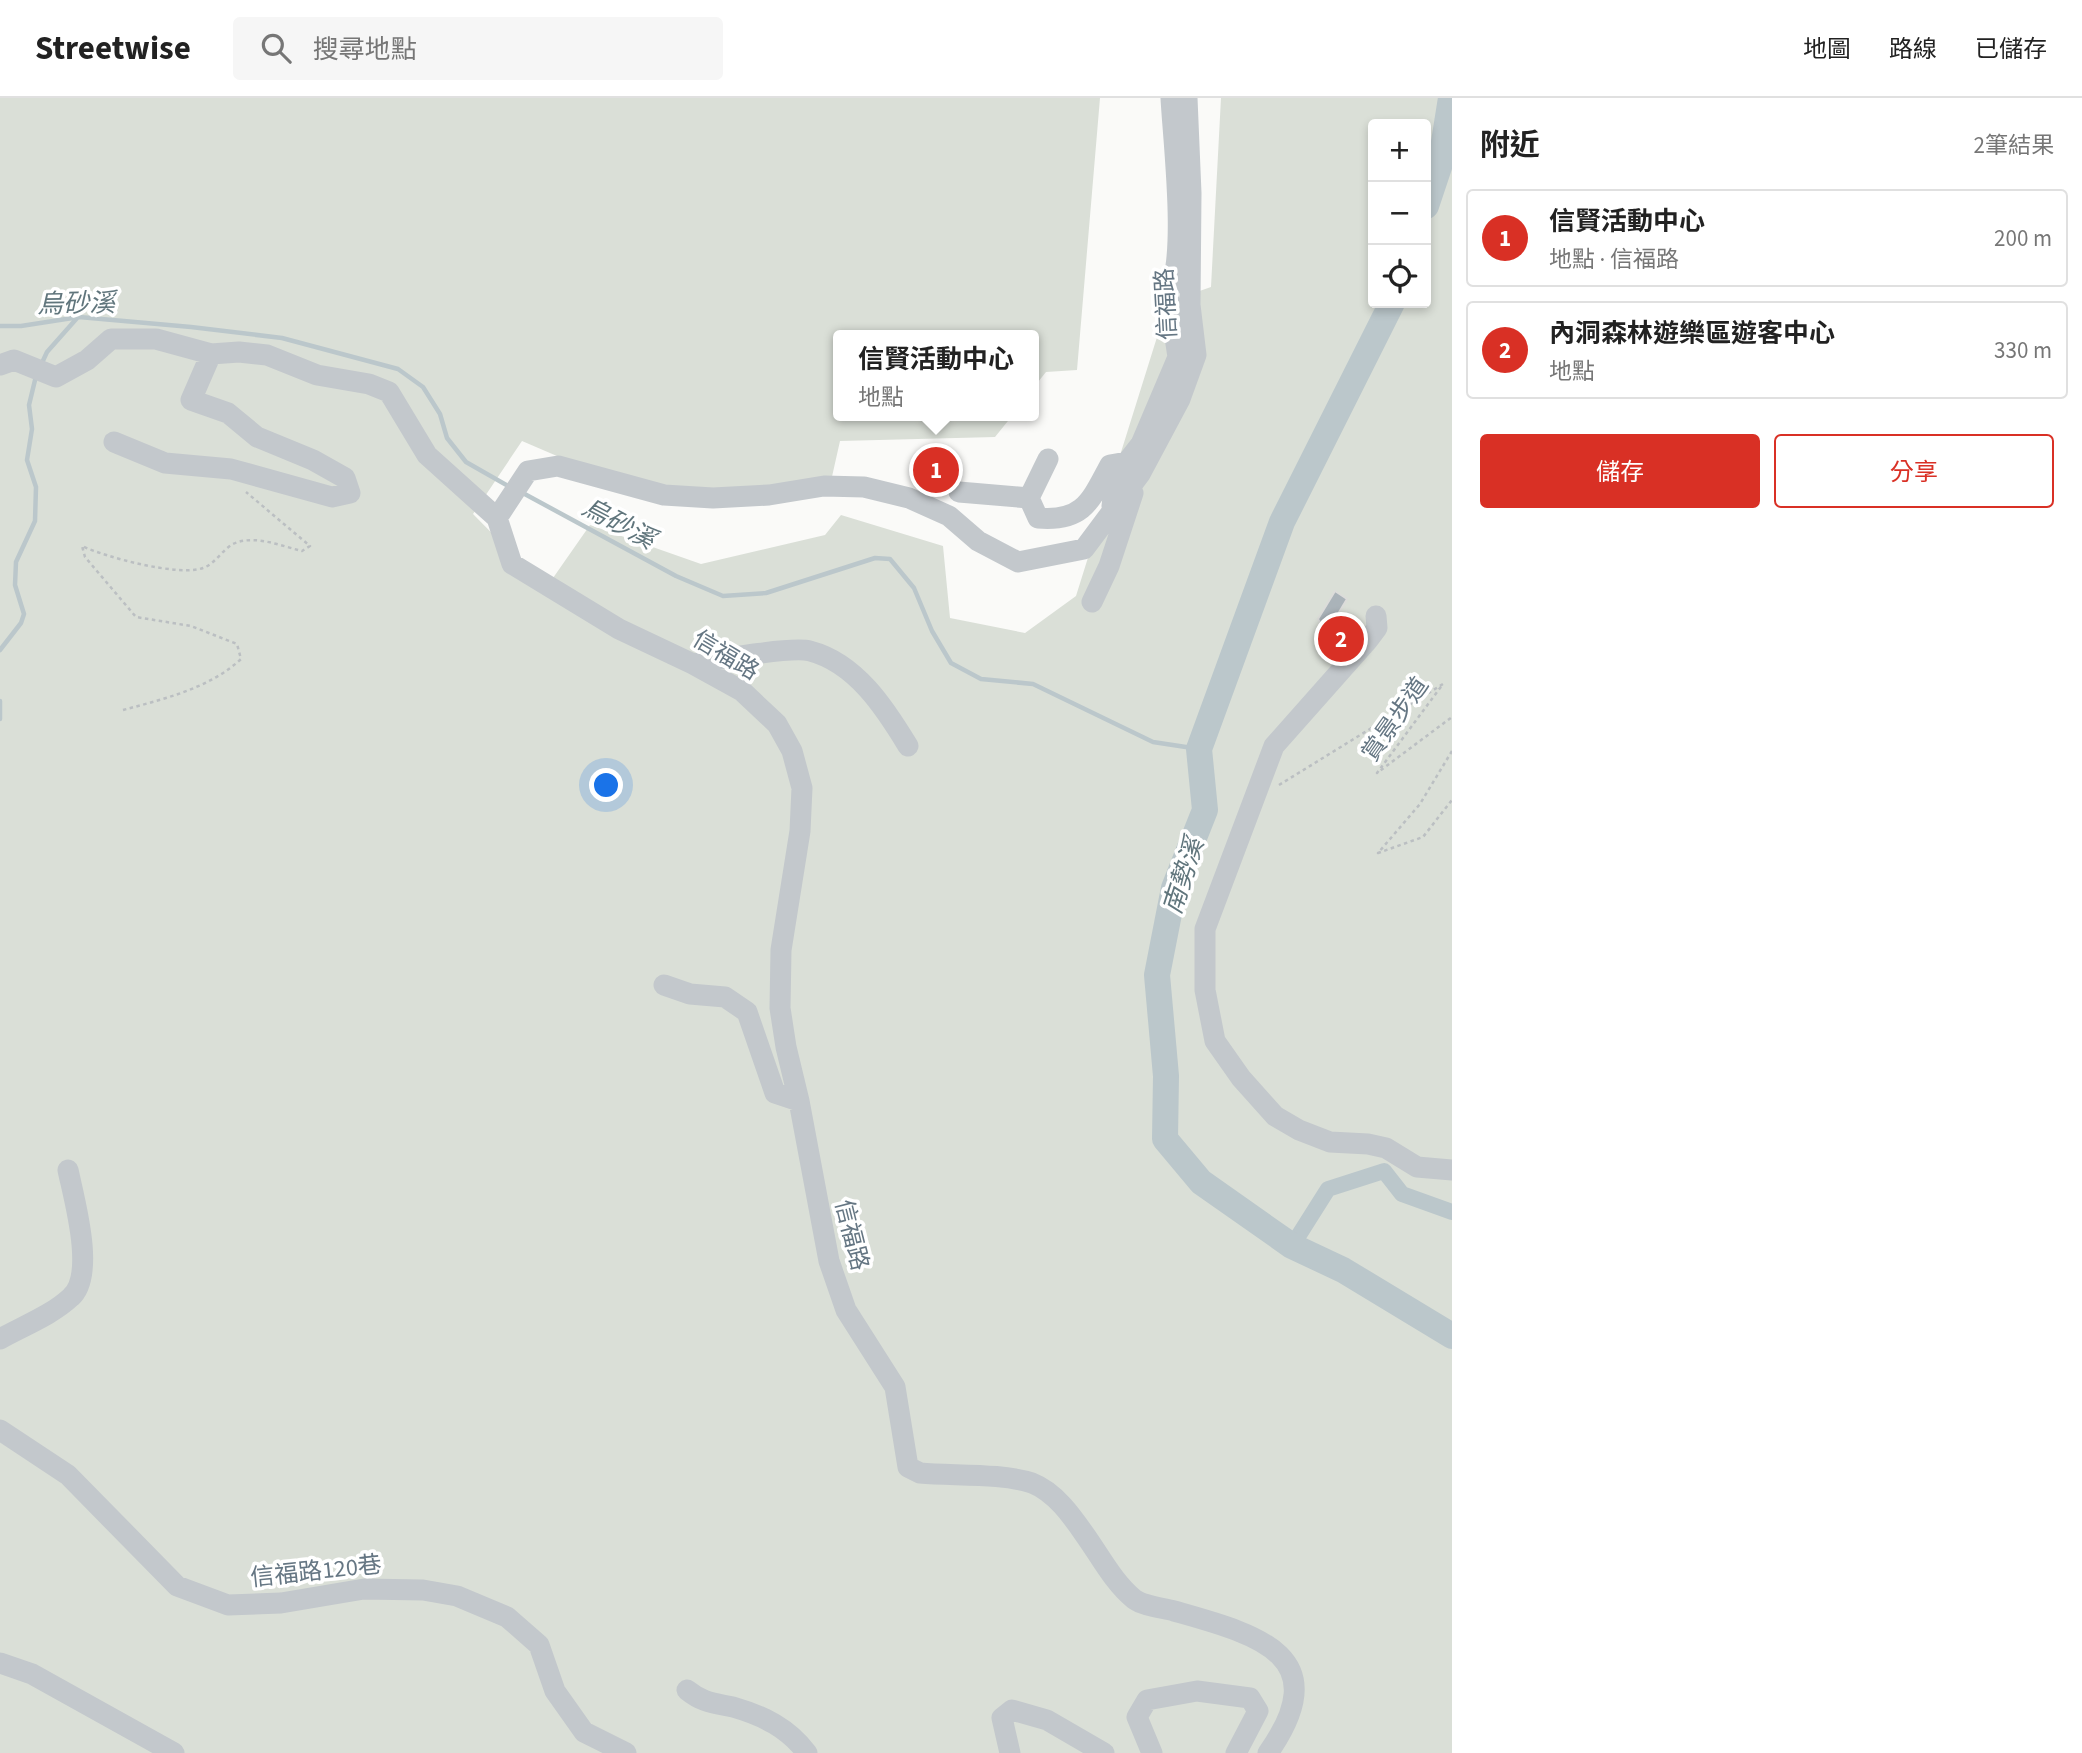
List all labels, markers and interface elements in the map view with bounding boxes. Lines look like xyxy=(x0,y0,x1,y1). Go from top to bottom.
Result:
search box xyxy=(233,17,723,80)
text: Streetwise xyxy=(35,25,191,72)
icon: search xyxy=(257,29,295,67)
text: 搜尋地點 xyxy=(313,31,417,68)
text: 地圖 xyxy=(1803,32,1851,67)
text: 路線 xyxy=(1889,32,1937,67)
text: 已儲存 xyxy=(1975,32,2047,67)
map controls xyxy=(1368,119,1431,308)
button: + xyxy=(1368,119,1431,182)
text: 附近 xyxy=(1480,124,1540,167)
text: 2筆結果 xyxy=(1974,129,2054,162)
button: − xyxy=(1368,182,1431,245)
text: 信賢活動中心 xyxy=(1549,203,1705,240)
text: 1 xyxy=(1499,222,1511,255)
text: 200 m xyxy=(1994,222,2052,255)
text: 地點 · 信福路 xyxy=(1549,243,1679,276)
button: locate xyxy=(1368,245,1431,308)
street label: 信福路 xyxy=(1147,267,1186,341)
water label: 烏砂溪 xyxy=(37,284,119,323)
text: 內洞森林遊樂區遊客中心 xyxy=(1549,315,1835,352)
popup xyxy=(833,330,1039,421)
text: 2 xyxy=(1499,334,1511,367)
text: 330 m xyxy=(1994,334,2052,367)
text: 信賢活動中心 xyxy=(858,341,1014,378)
text: 地點 xyxy=(1549,355,1595,388)
text: 地點 xyxy=(858,381,904,414)
button: 儲存 xyxy=(1480,434,1760,508)
button: 分享 xyxy=(1774,434,2054,508)
pin: 1 xyxy=(913,444,959,496)
water label: 烏砂溪 xyxy=(576,489,665,560)
pin: 2 xyxy=(1318,613,1364,665)
street label: 信福路 xyxy=(686,622,766,689)
street label: 賞景步道 xyxy=(1354,670,1437,769)
your location xyxy=(589,768,623,802)
water label: 南勢溪 xyxy=(1154,830,1214,919)
street label: 信福路 xyxy=(826,1196,877,1274)
street label: 信福路120巷 xyxy=(249,1547,383,1596)

